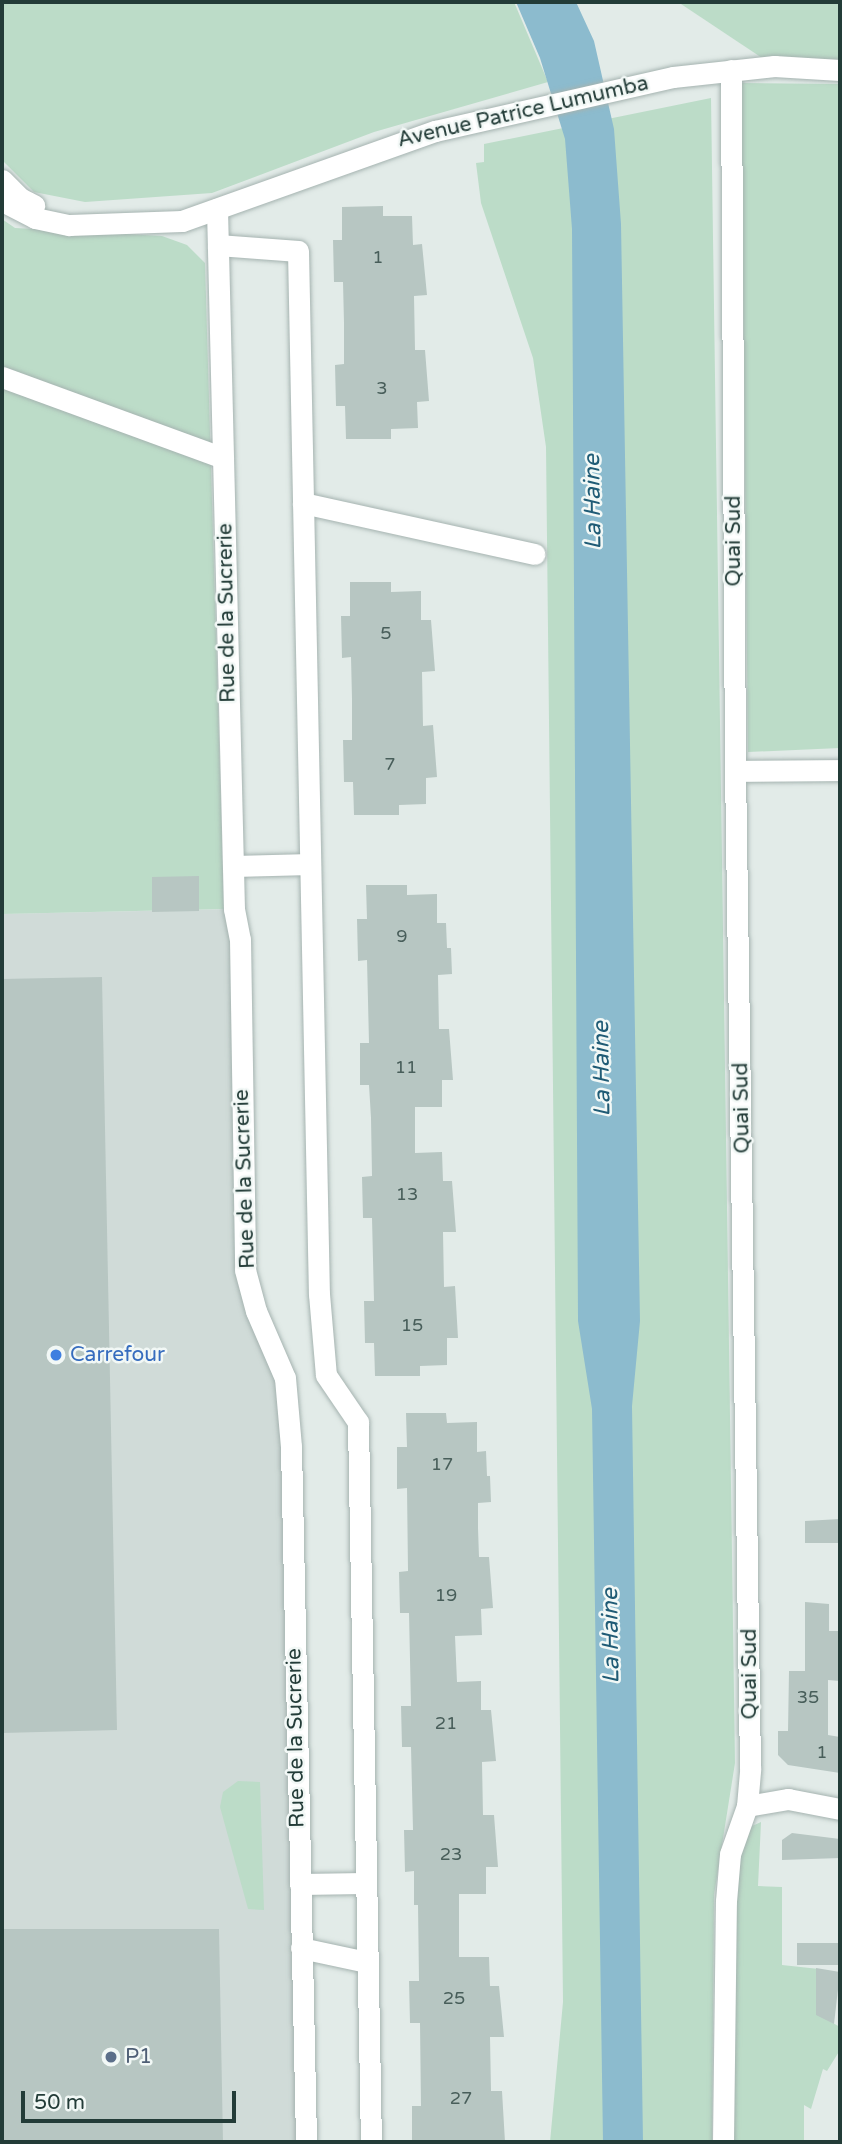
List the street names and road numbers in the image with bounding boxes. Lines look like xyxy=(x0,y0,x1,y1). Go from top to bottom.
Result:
street label: Avenue Patrice Lumumba xyxy=(395,71,651,153)
street label: Quai Sud xyxy=(721,496,747,586)
street label: Rue de la Sucrerie xyxy=(213,523,241,703)
street label: Quai Sud xyxy=(729,1062,755,1154)
street label: Rue de la Sucrerie xyxy=(229,1089,261,1269)
street label: Quai Sud xyxy=(737,1629,763,1719)
street label: Rue de la Sucrerie xyxy=(282,1648,310,1828)

